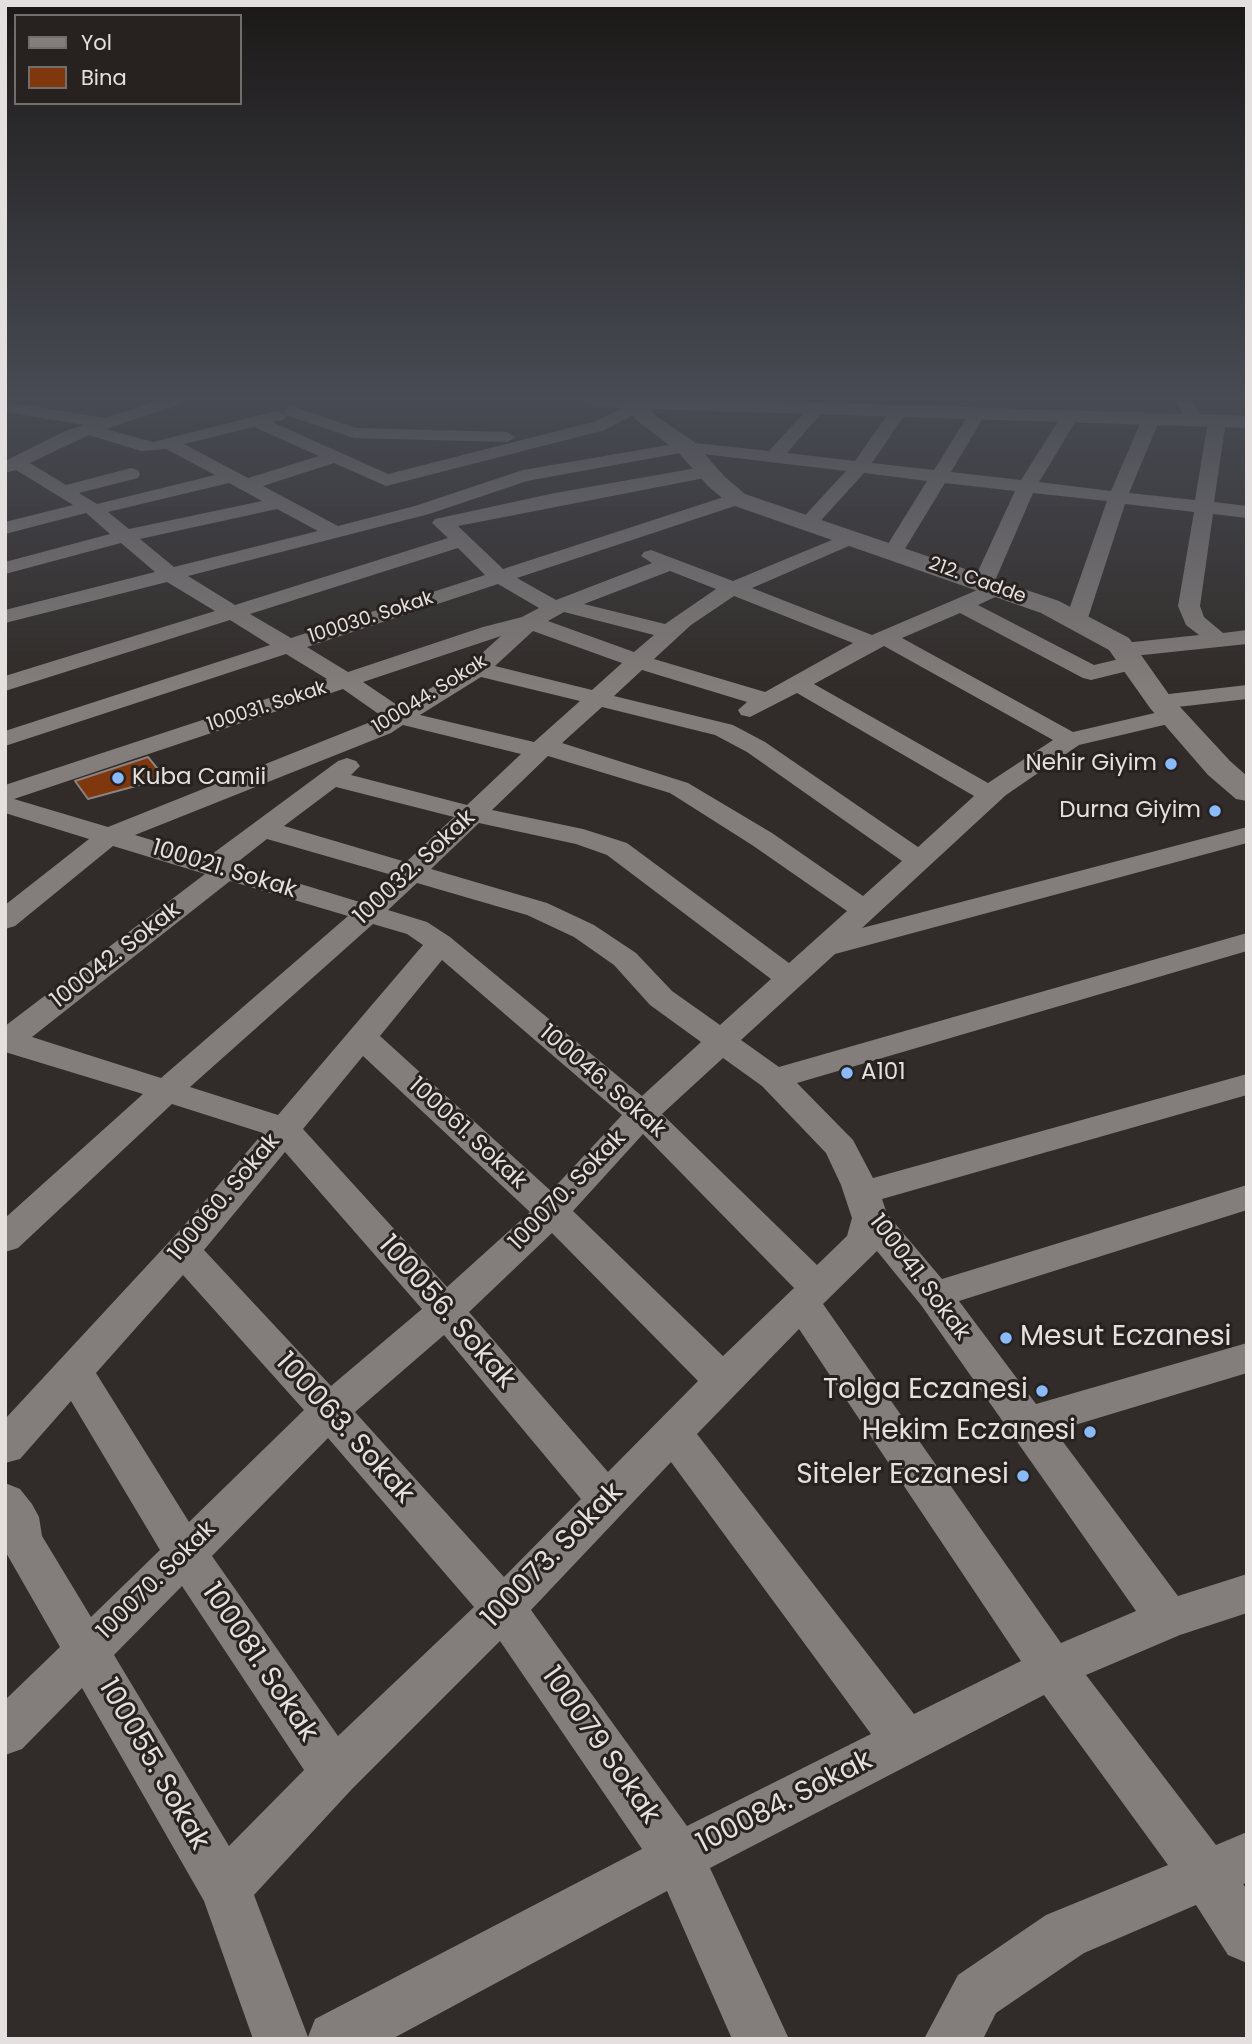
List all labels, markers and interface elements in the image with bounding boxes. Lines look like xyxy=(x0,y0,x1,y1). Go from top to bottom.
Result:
legend xyxy=(14,14,242,105)
text: Yol xyxy=(81,28,112,57)
text: Bina xyxy=(81,63,127,92)
street label: 212. Cadde xyxy=(925,553,1029,609)
street label: 100030. Sokak xyxy=(306,587,436,649)
street label: 100044. Sokak xyxy=(369,651,491,739)
street label: 100031. Sokak xyxy=(205,677,329,737)
place label: Nehir Giyim xyxy=(1026,750,1157,778)
marker: Nehir Giyim xyxy=(1163,756,1179,772)
place label: Kuba Camii xyxy=(132,764,266,792)
marker: Kuba Camii xyxy=(110,770,126,786)
place label: Durna Giyim xyxy=(1059,797,1201,825)
marker: Durna Giyim xyxy=(1207,803,1223,819)
street label: 100032. Sokak xyxy=(349,805,481,931)
street label: 100021. Sokak xyxy=(148,835,300,905)
street label: 100042. Sokak xyxy=(46,897,186,1015)
street label: 100046. Sokak xyxy=(533,1020,671,1144)
place label: A101 xyxy=(861,1059,906,1087)
marker: A101 xyxy=(839,1065,855,1081)
street label: 100061. Sokak xyxy=(402,1072,532,1196)
street label: 100070. Sokak xyxy=(504,1125,632,1257)
street label: 100060. Sokak xyxy=(164,1129,286,1267)
street label: 100041. Sokak xyxy=(863,1209,975,1347)
street label: 100056. Sokak xyxy=(370,1229,522,1397)
place label: Mesut Eczanesi xyxy=(1020,1321,1231,1355)
marker: Mesut Eczanesi xyxy=(998,1330,1014,1346)
street label: 100063. Sokak xyxy=(267,1347,421,1511)
place label: Tolga Eczanesi xyxy=(823,1374,1028,1408)
marker: Tolga Eczanesi xyxy=(1034,1383,1050,1399)
place label: Hekim Eczanesi xyxy=(862,1415,1076,1449)
marker: Hekim Eczanesi xyxy=(1082,1424,1098,1440)
place label: Siteler Eczanesi xyxy=(796,1459,1009,1493)
marker: Siteler Eczanesi xyxy=(1015,1468,1031,1484)
street label: 100073. Sokak xyxy=(475,1476,631,1636)
street label: 100070. Sokak xyxy=(92,1516,222,1646)
street label: 100081. Sokak xyxy=(194,1577,324,1749)
street label: 100079 Sokak xyxy=(533,1661,667,1831)
street label: 100055. Sokak xyxy=(90,1673,216,1857)
street label: 100084. Sokak xyxy=(692,1744,878,1862)

